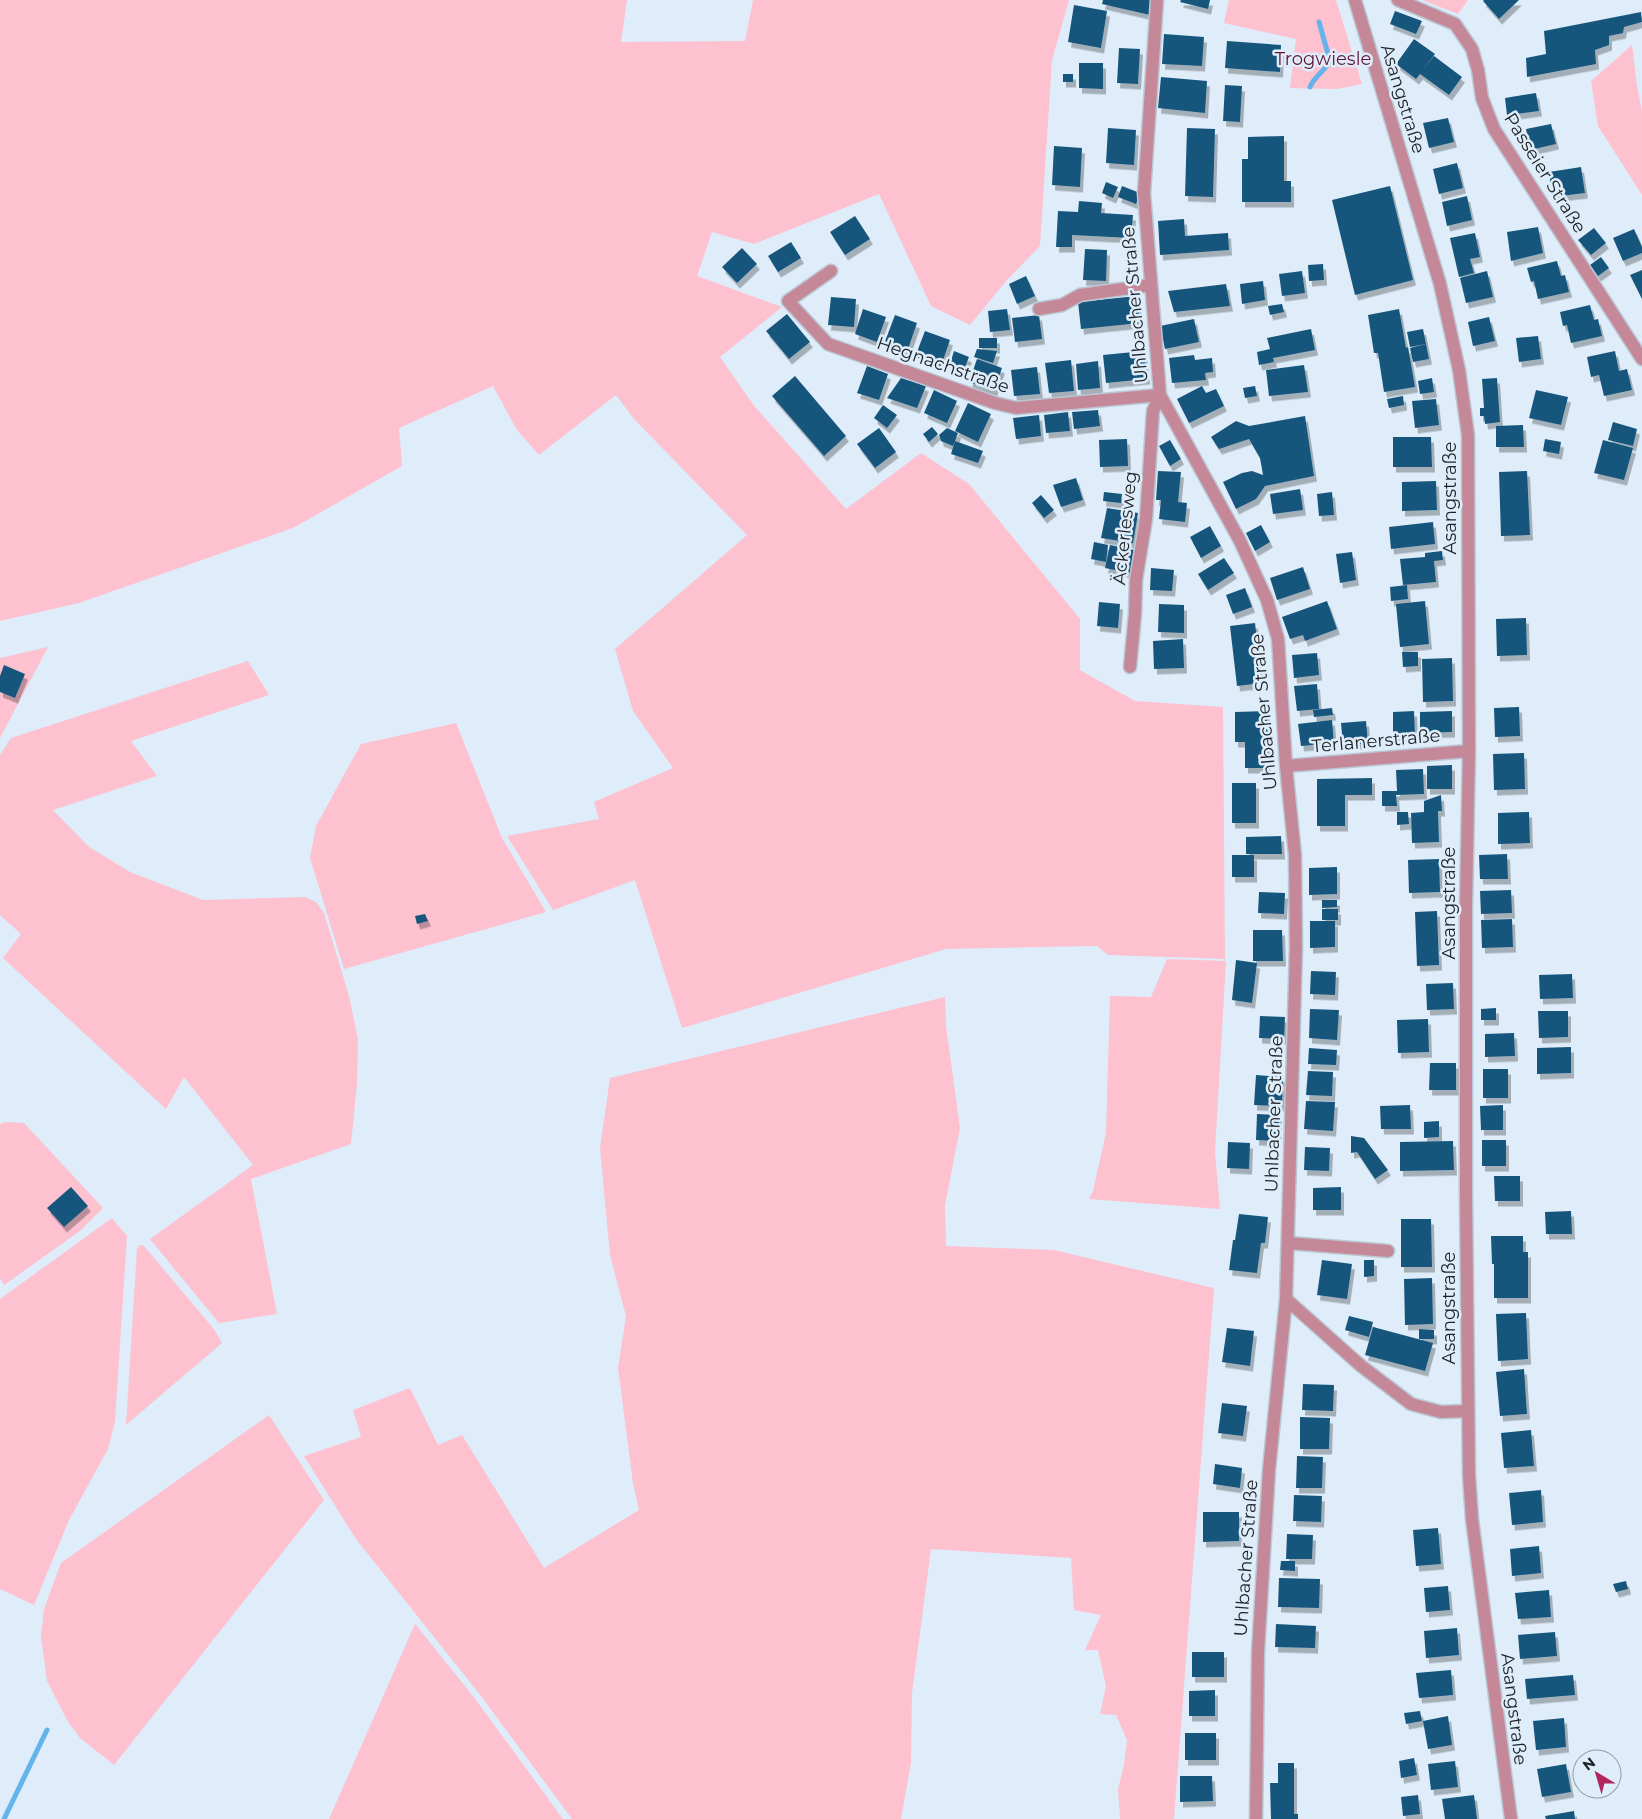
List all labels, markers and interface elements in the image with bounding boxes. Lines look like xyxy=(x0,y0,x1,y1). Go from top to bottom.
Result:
street label: Asangstraße xyxy=(1376,42,1430,156)
park label: Trogwiesle xyxy=(1275,48,1371,70)
street label: Passeier Straße xyxy=(1499,109,1591,237)
street label: Uhlbacher Straße xyxy=(1117,226,1153,384)
street label: Hegnachstraße xyxy=(874,332,1012,398)
street label: Asangstraße xyxy=(1439,441,1461,554)
street label: Äckerlesweg xyxy=(1108,470,1142,586)
street label: Uhlbacher Straße xyxy=(1246,633,1282,791)
street label: Terlanerstraße xyxy=(1311,724,1441,758)
street label: Asangstraße xyxy=(1438,846,1460,959)
street label: Uhlbacher Straße xyxy=(1260,1035,1288,1193)
street label: Asangstraße xyxy=(1438,1251,1460,1364)
street label: Uhlbacher Straße xyxy=(1230,1479,1262,1637)
street label: Asangstraße xyxy=(1496,1652,1532,1766)
north arrow xyxy=(1572,1749,1622,1799)
text: N xyxy=(1579,1753,1599,1774)

